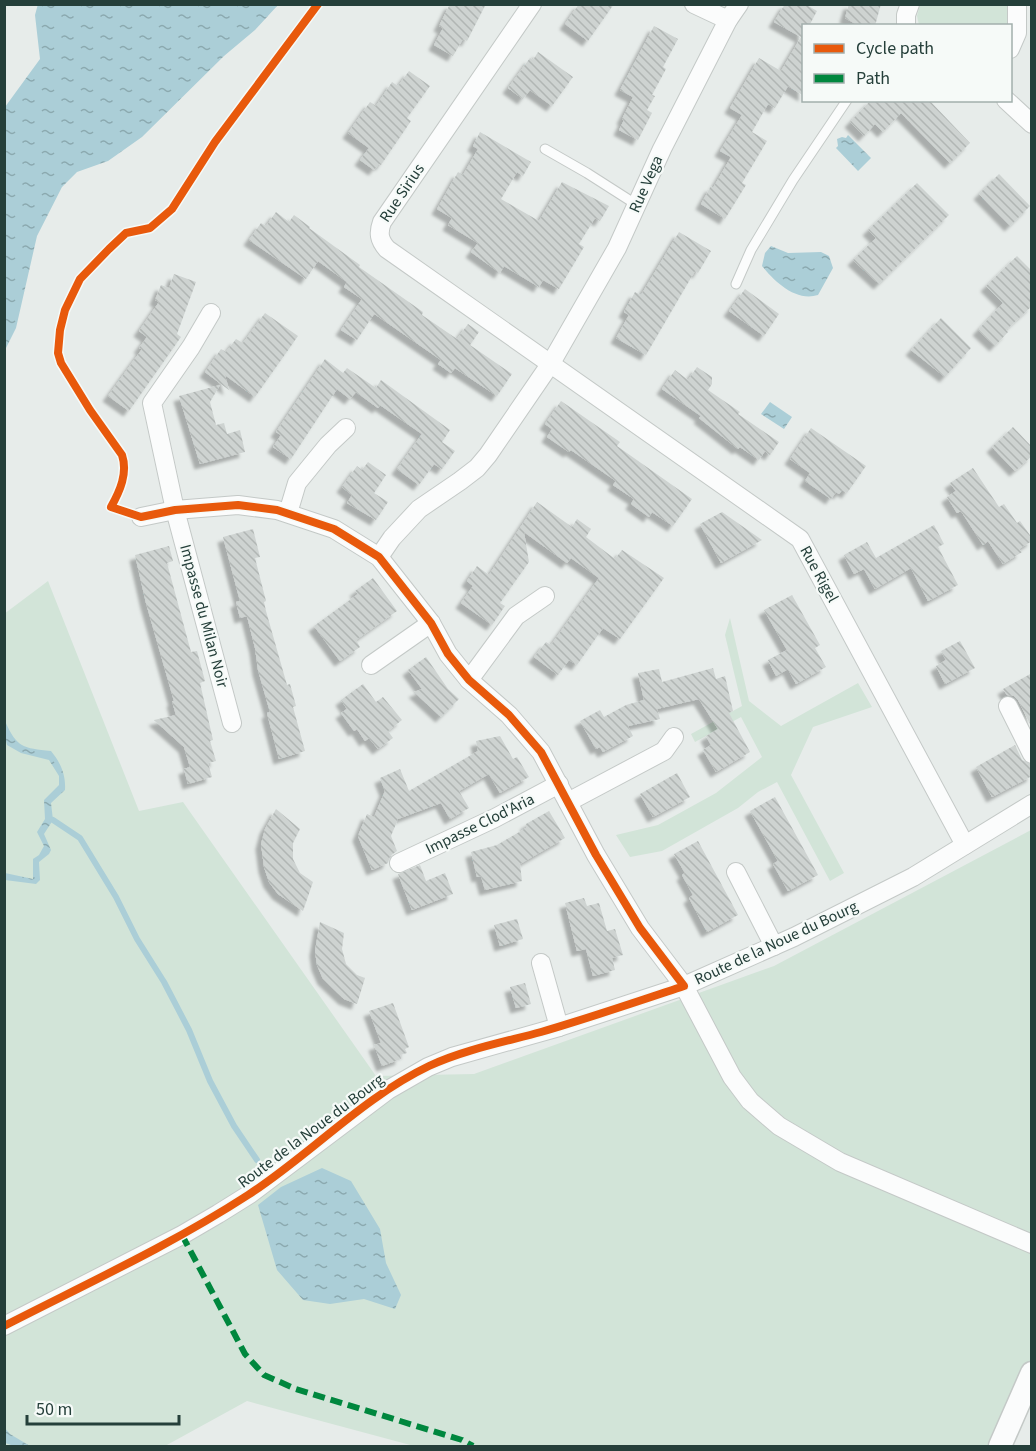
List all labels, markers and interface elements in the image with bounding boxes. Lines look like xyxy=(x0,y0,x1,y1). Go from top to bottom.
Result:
legend xyxy=(802,24,1012,102)
text: Cycle path xyxy=(856,36,934,61)
text: Path xyxy=(856,66,890,91)
street label: Rue Vega xyxy=(624,152,668,216)
street label: Rue Sirius xyxy=(374,159,430,227)
street label: Impasse du Milan Noir xyxy=(174,542,234,691)
street label: Rue Rigel xyxy=(794,542,844,606)
street label: Impasse Clod'Aria xyxy=(422,788,538,860)
street label: Route de la Noue du Bourg xyxy=(691,895,861,991)
street label: Route de la Noue du Bourg xyxy=(233,1069,389,1193)
scale bar xyxy=(27,1388,178,1426)
text: 50 m xyxy=(36,1397,72,1422)

